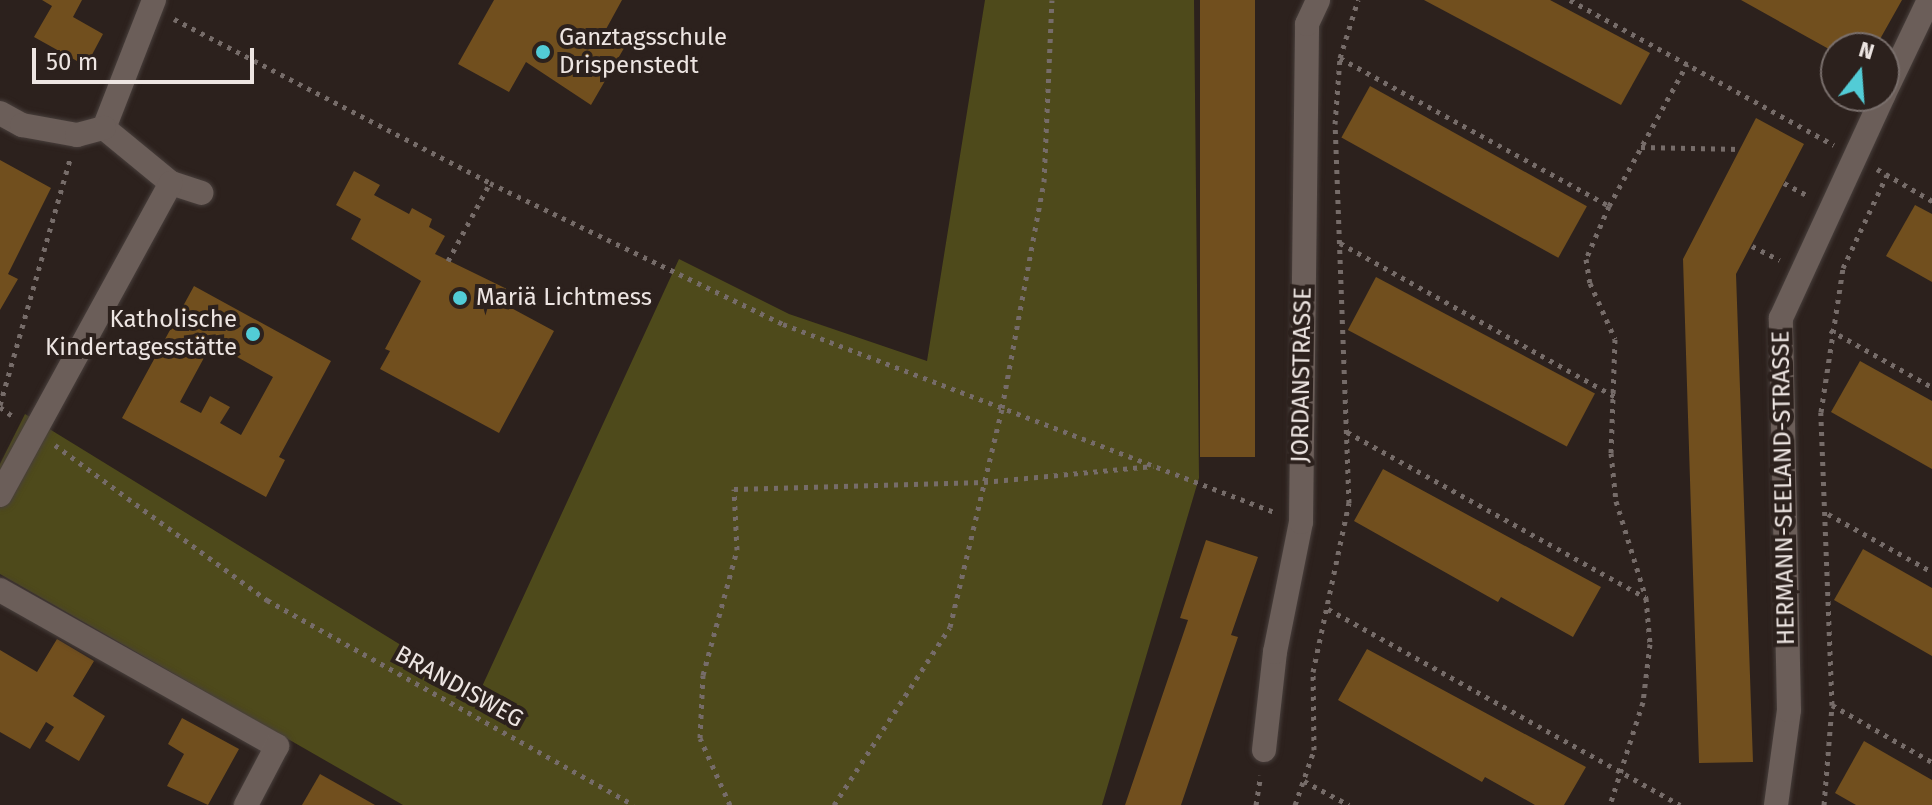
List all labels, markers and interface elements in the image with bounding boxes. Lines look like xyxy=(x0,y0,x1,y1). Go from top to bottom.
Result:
place label: Ganztagsschule Drispenstedt xyxy=(559,24,727,80)
scale bar xyxy=(36,32,258,82)
north arrow xyxy=(1820,32,1900,112)
text: N xyxy=(1856,35,1878,66)
marker: Ganztagsschule Drispenstedt xyxy=(534,43,552,61)
text: 50 m xyxy=(46,48,98,76)
place label: Mariä Lichtmess xyxy=(476,284,652,312)
street label: JORDANSTRASSE xyxy=(1286,287,1318,463)
marker: Mariä Lichtmess xyxy=(451,289,469,307)
place label: Katholische Kindertagesstätte xyxy=(45,306,237,362)
marker: Katholische Kindertagesstätte xyxy=(244,325,262,343)
street label: HERMANN-SEELAND-STRASSE xyxy=(1767,330,1801,646)
street label: BRANDISWEG xyxy=(390,640,528,734)

